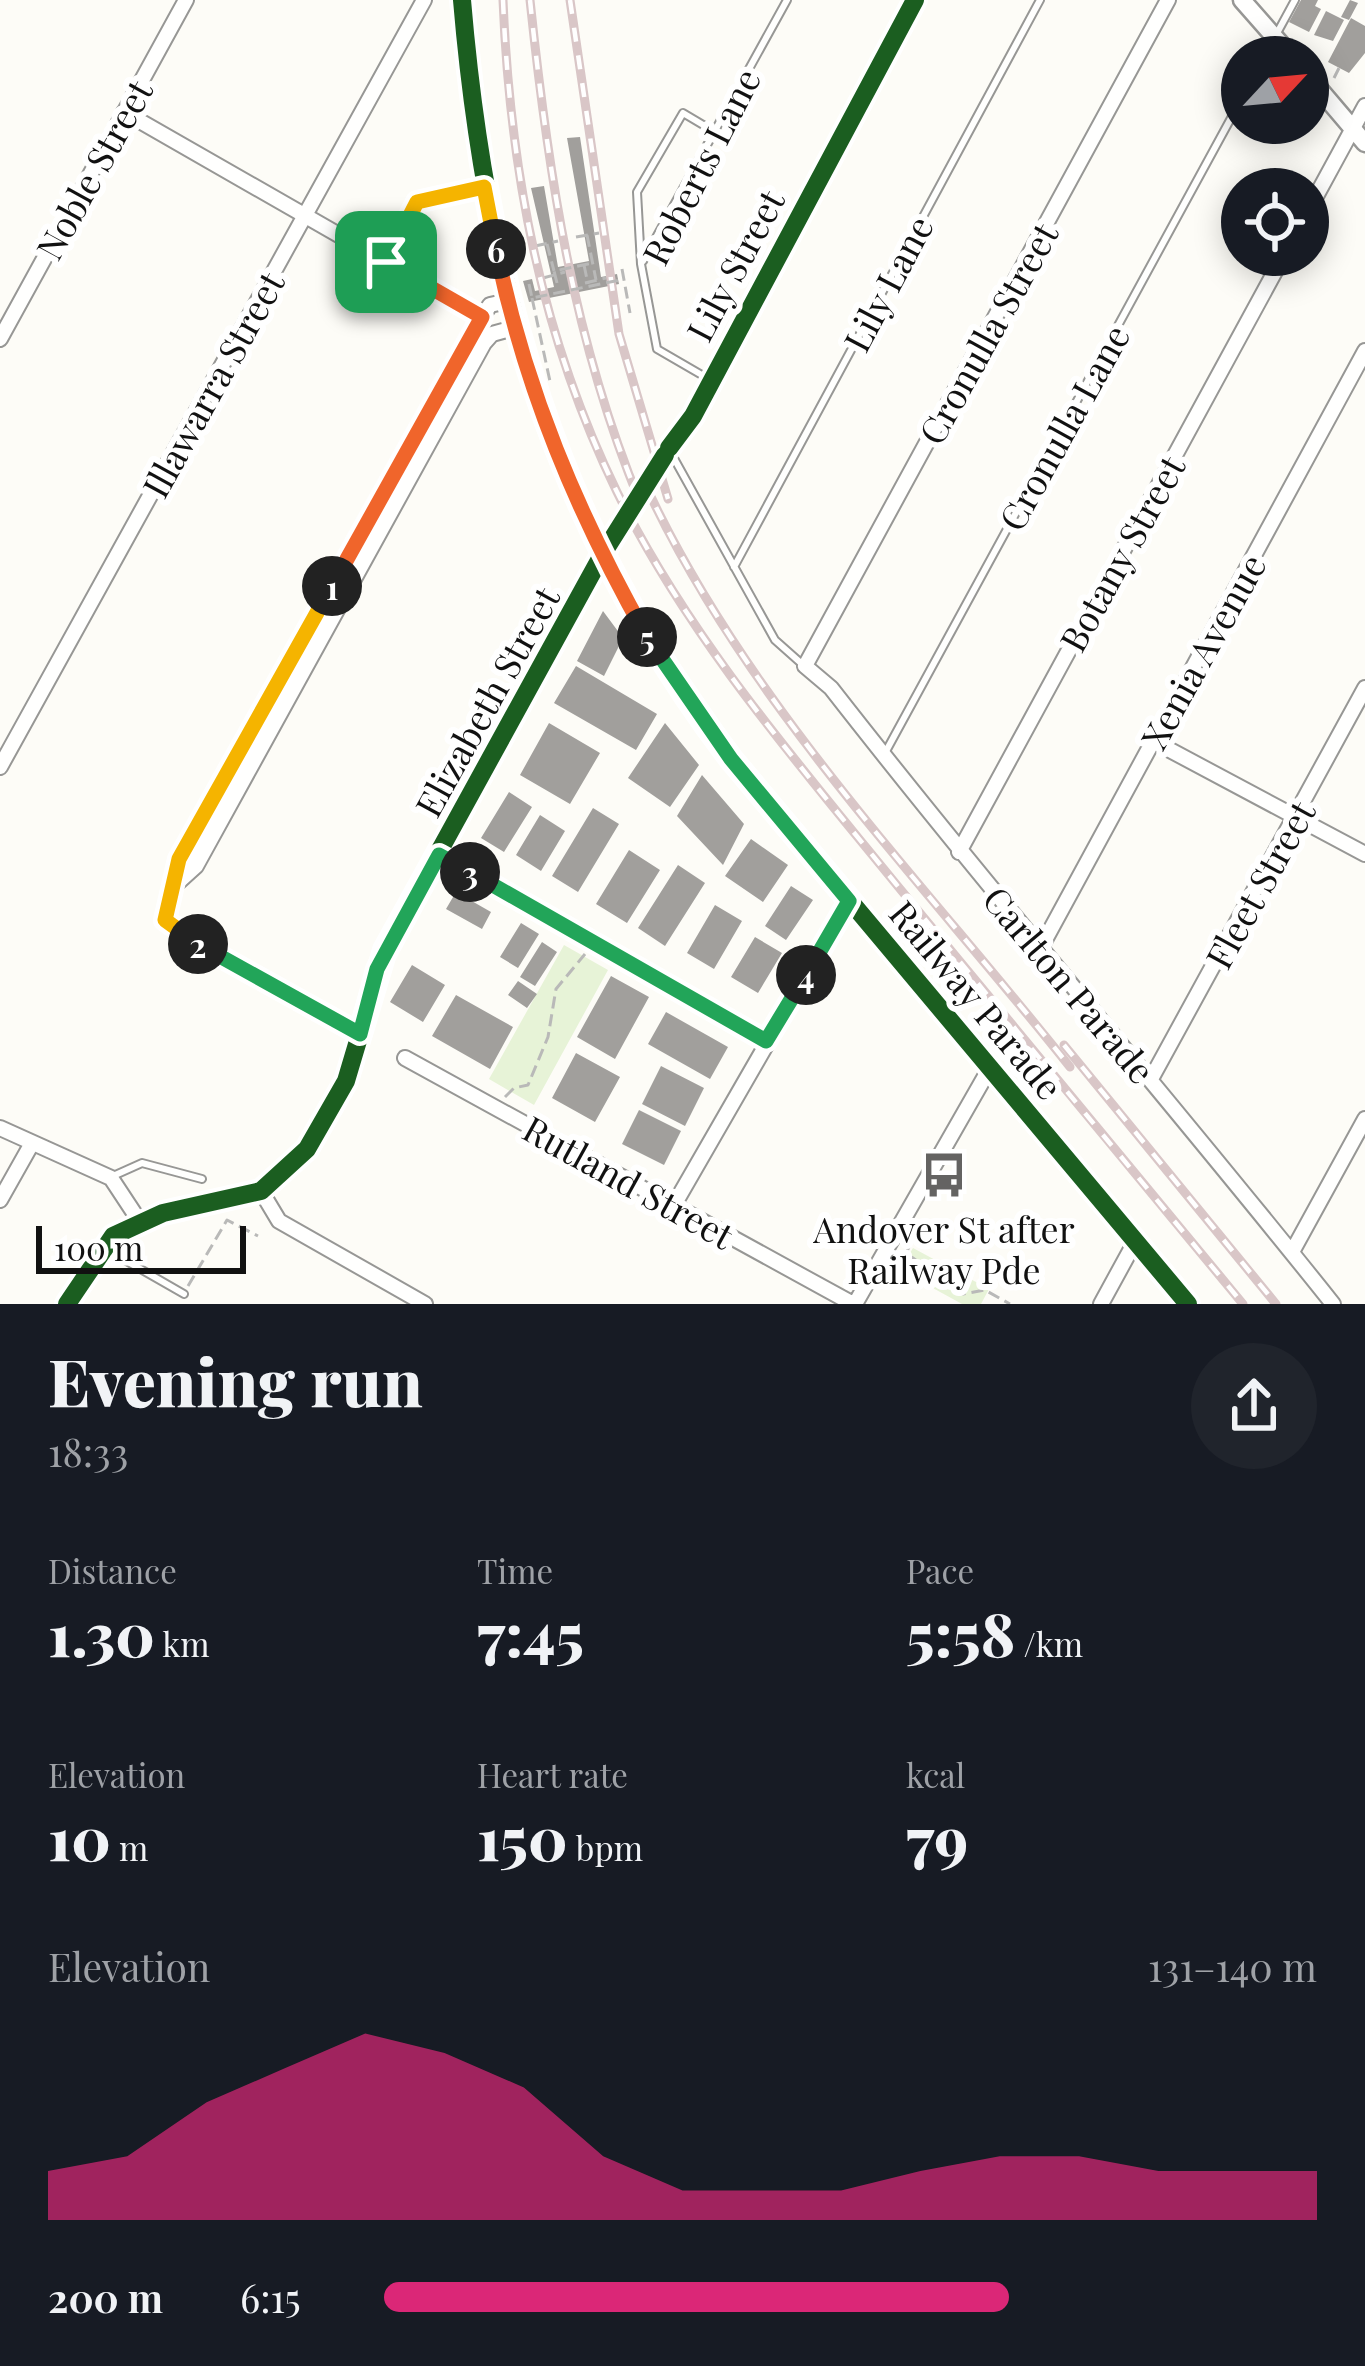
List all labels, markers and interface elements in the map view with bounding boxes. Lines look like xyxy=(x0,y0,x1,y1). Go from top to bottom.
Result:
north arrow xyxy=(1221,36,1329,144)
map controls xyxy=(1221,36,1329,276)
street label: Roberts Lane xyxy=(630,60,770,272)
street label: Noble Street xyxy=(24,70,163,267)
button: locate xyxy=(1221,168,1329,276)
street label: Lily Street xyxy=(674,180,794,349)
street label: Lily Lane xyxy=(831,207,943,359)
pin xyxy=(335,211,437,313)
street label: Cronulla Street xyxy=(906,213,1068,452)
pin: 6 xyxy=(466,219,526,279)
text: 6 xyxy=(487,227,505,271)
icon: arrive xyxy=(353,229,419,295)
street label: Illawarra Street xyxy=(130,261,294,505)
street label: Cronulla Lane xyxy=(987,316,1139,538)
street label: Botany Street xyxy=(1047,445,1195,659)
street label: Xenia Avenue xyxy=(1129,545,1275,757)
pin: 1 xyxy=(302,556,362,616)
text: 1 xyxy=(326,564,338,608)
street label: Elizabeth Street xyxy=(403,576,570,825)
pin: 5 xyxy=(617,607,677,667)
text: 5 xyxy=(639,615,655,659)
street label: Fleet Street xyxy=(1193,791,1325,976)
pin: 3 xyxy=(440,842,500,902)
text: 3 xyxy=(462,850,478,894)
street label: Carlton Parade xyxy=(974,875,1166,1093)
street label: Railway Parade xyxy=(880,890,1074,1108)
pin: 2 xyxy=(168,914,228,974)
text: 2 xyxy=(189,922,207,966)
pin: 4 xyxy=(776,945,836,1005)
text: 4 xyxy=(797,953,815,997)
street label: Rutland Street xyxy=(515,1103,744,1259)
bus stop icon: Andover St after Railway Pde xyxy=(919,1150,969,1200)
place label: Andover St after Railway Pde xyxy=(812,1204,1075,1293)
scale bar xyxy=(36,1220,246,1273)
text: 100 m xyxy=(54,1225,143,1269)
text: Evening run xyxy=(48,1336,423,1424)
button: share xyxy=(1191,1343,1317,1469)
text: 18:33 xyxy=(48,1425,128,1477)
text: Distance xyxy=(48,1548,177,1592)
text: Time xyxy=(477,1548,553,1592)
text: Pace xyxy=(906,1548,974,1592)
text: 1.30 xyxy=(48,1592,155,1672)
text: 7:45 xyxy=(477,1592,584,1672)
text: 5:58 xyxy=(906,1592,1015,1672)
text: km xyxy=(155,1621,210,1665)
text: /km xyxy=(1015,1621,1083,1665)
text: Elevation xyxy=(48,1752,185,1796)
text: Heart rate xyxy=(477,1752,628,1796)
text: kcal xyxy=(906,1752,965,1796)
text: 10 xyxy=(48,1796,111,1876)
text: 150 xyxy=(477,1796,568,1876)
text: 79 xyxy=(906,1796,968,1876)
text: m xyxy=(111,1825,148,1869)
text: bpm xyxy=(568,1825,643,1869)
text: Elevation xyxy=(48,1940,210,1992)
text: 131–140 m xyxy=(1148,1940,1317,1992)
text: 200 m xyxy=(48,2271,163,2323)
text: 6:15 xyxy=(240,2271,301,2323)

